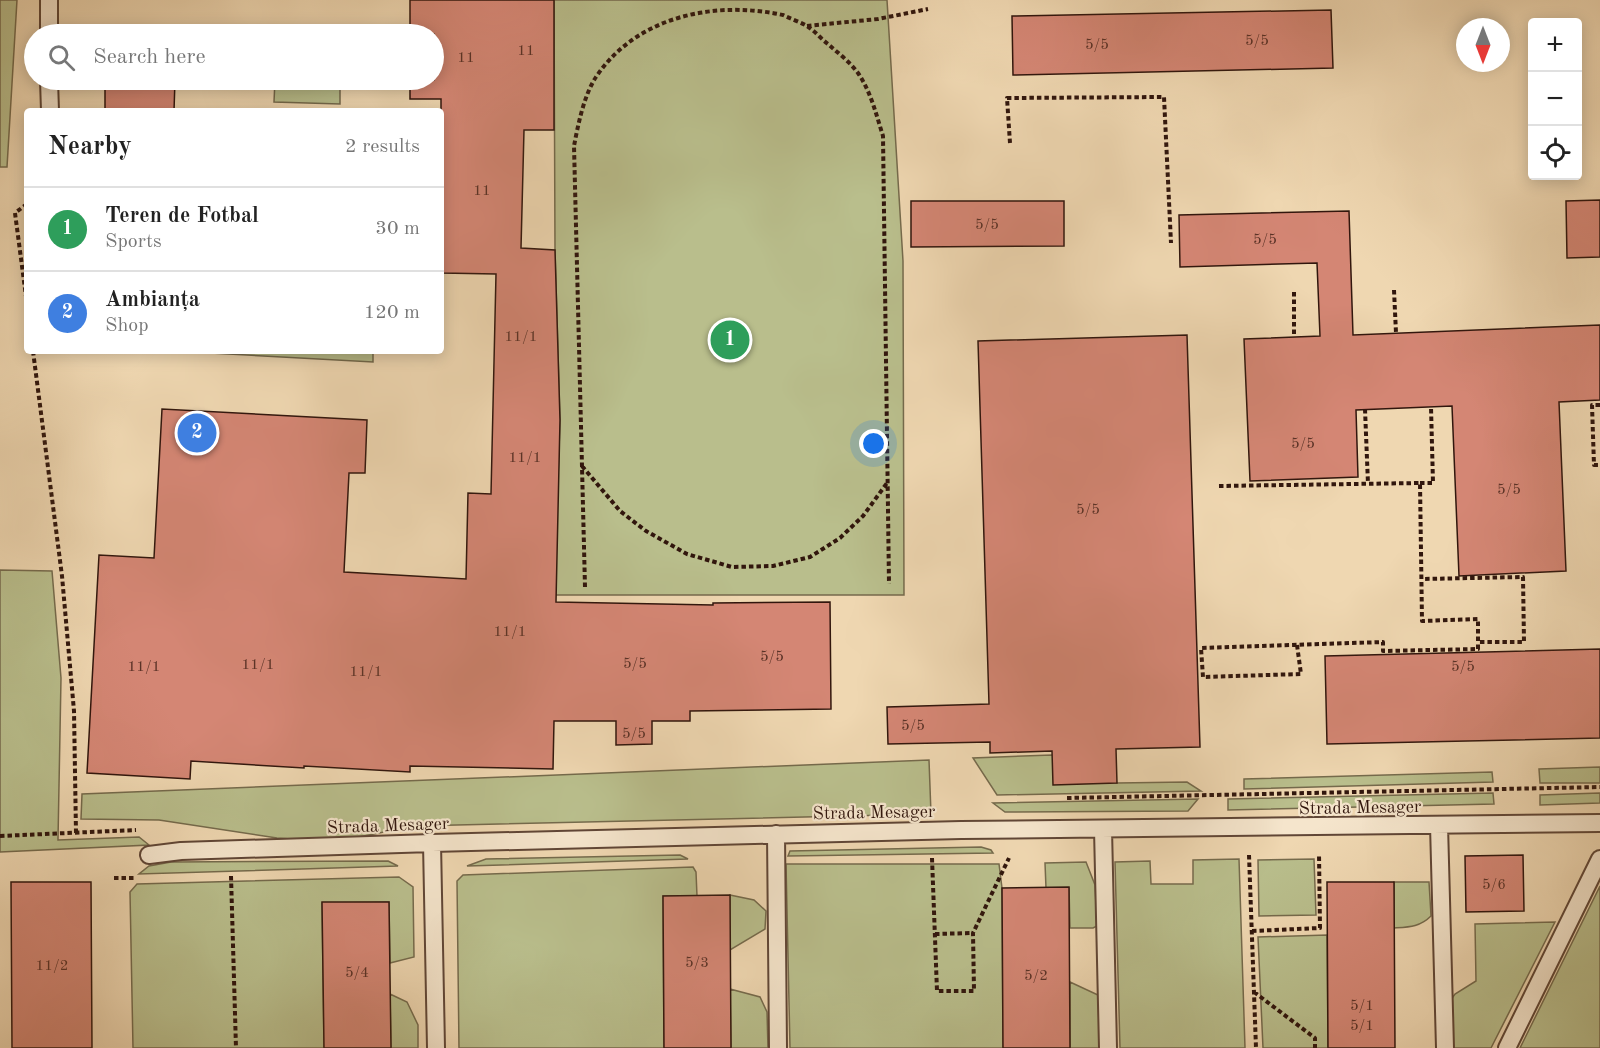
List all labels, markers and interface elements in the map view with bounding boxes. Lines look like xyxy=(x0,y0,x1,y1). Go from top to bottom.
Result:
north arrow xyxy=(1456,18,1510,72)
map controls xyxy=(1528,18,1582,180)
button: + xyxy=(1528,18,1582,72)
search box xyxy=(24,24,444,90)
house number: 5/5 xyxy=(1245,34,1269,49)
house number: 5/5 xyxy=(1085,38,1109,53)
icon: search xyxy=(45,41,78,74)
house number: 11 xyxy=(517,44,535,59)
text: Search here xyxy=(93,46,206,68)
house number: 11 xyxy=(457,51,475,66)
button: − xyxy=(1528,72,1582,126)
button: locate xyxy=(1528,126,1582,180)
text: Nearby xyxy=(48,134,132,160)
text: 2 results xyxy=(345,137,420,157)
house number: 11 xyxy=(473,184,491,199)
text: Teren de Fotbal xyxy=(105,205,259,227)
house number: 5/5 xyxy=(975,218,999,233)
text: 1 xyxy=(62,219,73,239)
text: 30 m xyxy=(375,219,420,239)
text: Sports xyxy=(105,232,162,252)
house number: 5/5 xyxy=(1253,233,1277,248)
text: Ambianța xyxy=(105,289,200,311)
text: 2 xyxy=(62,303,73,323)
text: 120 m xyxy=(364,303,420,323)
text: Shop xyxy=(105,316,149,336)
pin: 1 xyxy=(710,318,750,362)
house number: 11/1 xyxy=(505,330,537,345)
pin: 2 xyxy=(178,410,216,456)
your location xyxy=(859,429,888,458)
house number: 5/5 xyxy=(1291,437,1315,452)
house number: 11/1 xyxy=(509,451,541,466)
house number: 5/5 xyxy=(1497,483,1521,498)
house number: 5/5 xyxy=(1076,503,1100,518)
house number: 11/1 xyxy=(494,625,526,640)
house number: 5/5 xyxy=(760,650,784,665)
house number: 5/5 xyxy=(623,657,647,672)
house number: 11/1 xyxy=(242,658,274,673)
house number: 11/1 xyxy=(128,660,160,675)
house number: 5/5 xyxy=(1451,660,1475,675)
house number: 11/1 xyxy=(350,665,382,680)
house number: 5/5 xyxy=(901,719,925,734)
house number: 5/5 xyxy=(622,727,646,742)
street label: Strada Mesager xyxy=(1299,798,1422,818)
street label: Strada Mesager xyxy=(813,803,936,823)
street label: Strada Mesager xyxy=(327,815,450,837)
house number: 5/6 xyxy=(1482,878,1506,893)
house number: 5/3 xyxy=(685,956,709,971)
house number: 11/2 xyxy=(36,959,68,974)
house number: 5/4 xyxy=(345,966,369,981)
house number: 5/2 xyxy=(1024,969,1048,984)
house number: 5/1 xyxy=(1350,999,1374,1014)
house number: 5/1 xyxy=(1350,1019,1374,1034)

